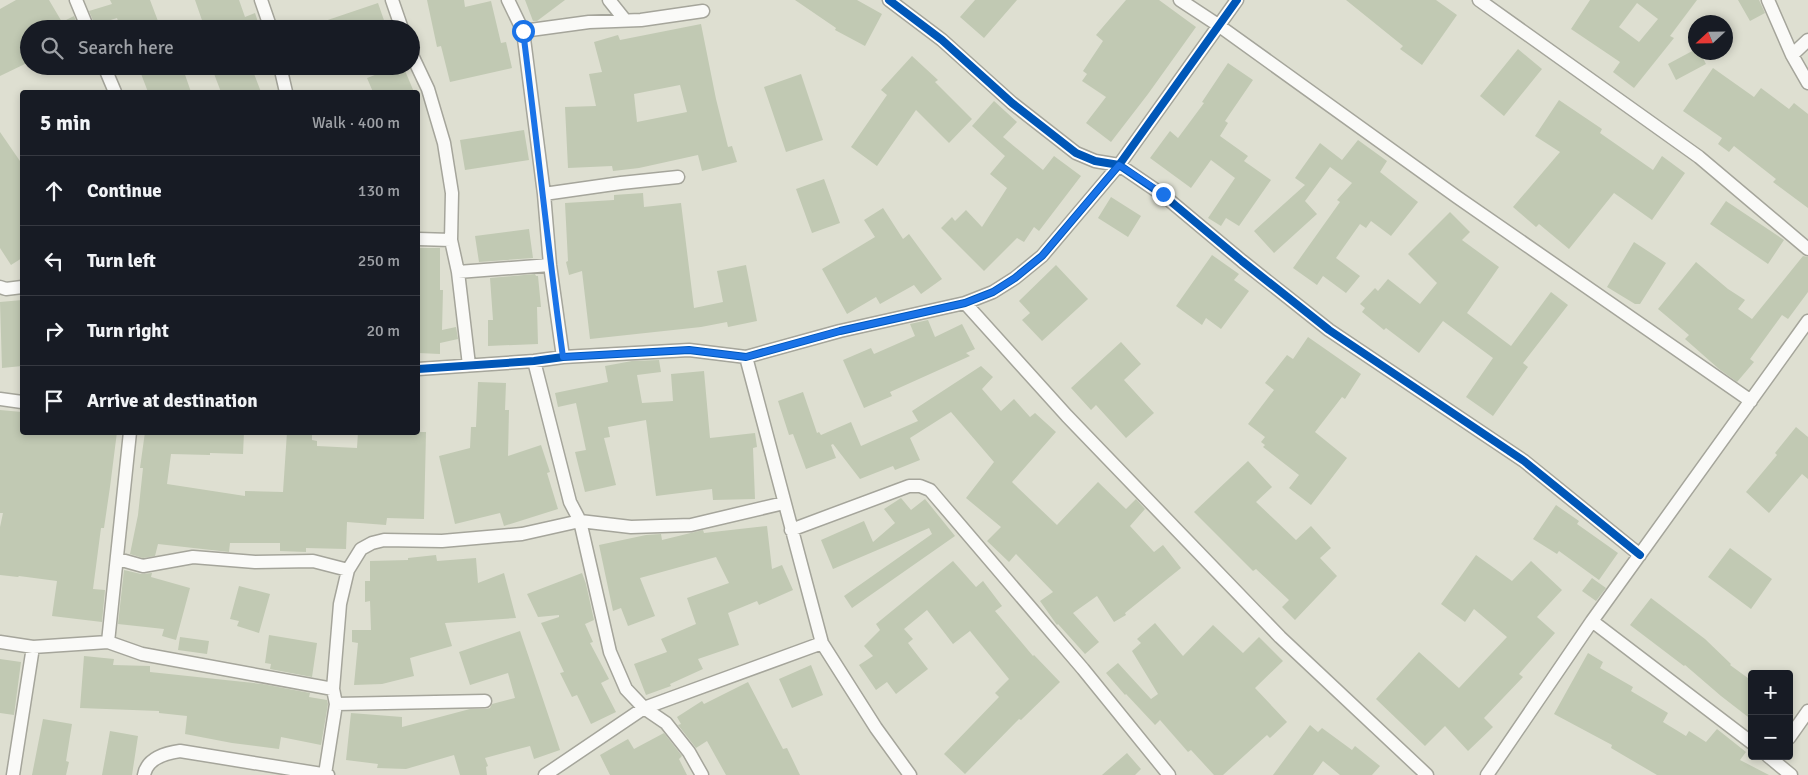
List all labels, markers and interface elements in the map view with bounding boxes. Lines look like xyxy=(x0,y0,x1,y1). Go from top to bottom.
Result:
north arrow xyxy=(1688,15,1733,60)
search box xyxy=(20,20,420,75)
route start xyxy=(512,20,535,43)
icon: search xyxy=(38,34,66,62)
text: Search here xyxy=(78,36,174,60)
text: 5 min xyxy=(40,110,91,136)
text: Walk · 400 m xyxy=(312,113,400,133)
icon: ahead xyxy=(40,177,68,205)
text: Continue xyxy=(87,179,162,203)
text: 130 m xyxy=(358,181,400,201)
route end xyxy=(1152,183,1175,206)
icon: left xyxy=(40,247,68,275)
text: Turn left xyxy=(87,249,156,273)
text: 250 m xyxy=(358,251,400,271)
icon: right xyxy=(40,317,68,345)
text: Turn right xyxy=(87,319,169,343)
text: 20 m xyxy=(366,321,400,341)
icon: arrive xyxy=(40,387,68,415)
text: Arrive at destination xyxy=(87,389,258,413)
map controls xyxy=(1748,670,1793,760)
button: + xyxy=(1748,670,1793,715)
button: − xyxy=(1748,715,1793,760)

